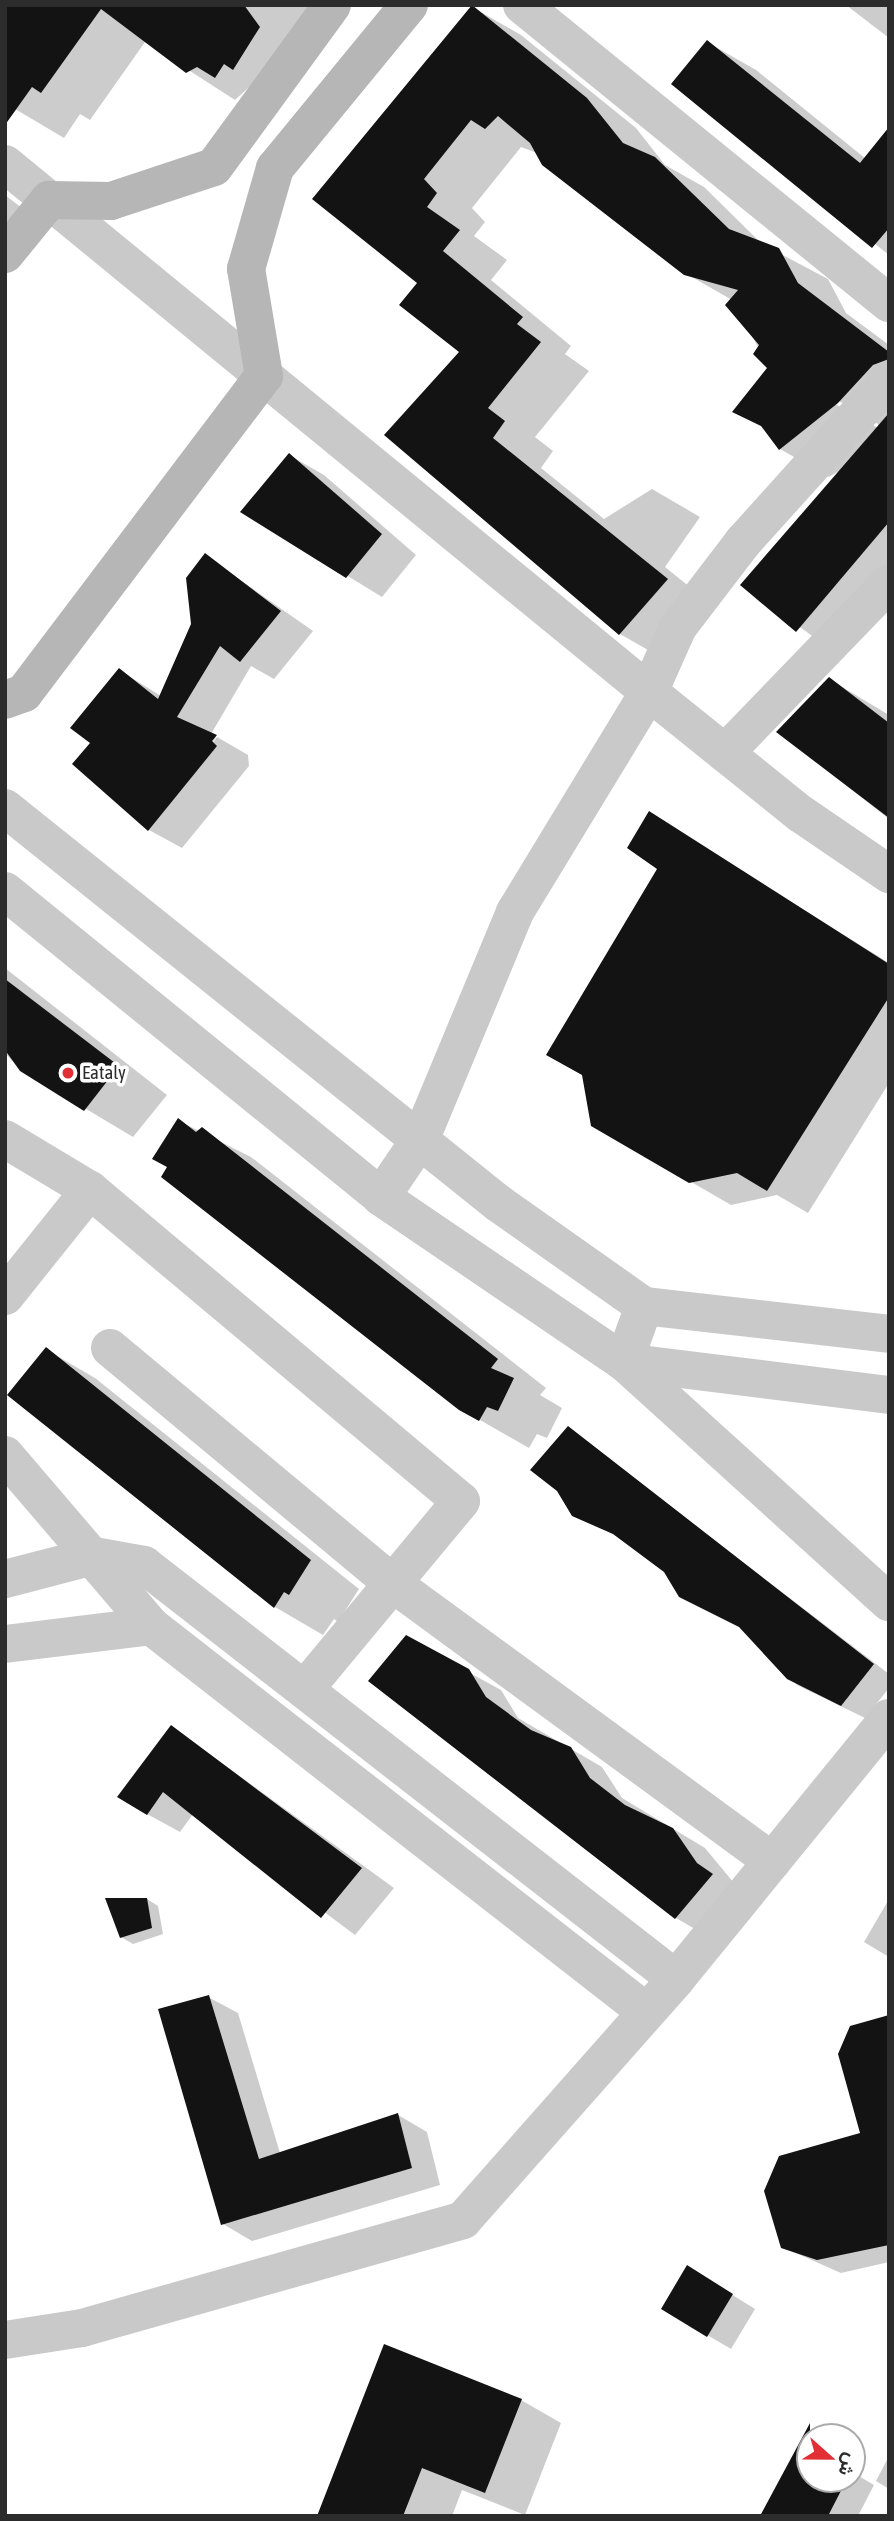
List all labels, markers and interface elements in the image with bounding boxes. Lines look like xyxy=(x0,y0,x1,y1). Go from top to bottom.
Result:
place label: Eataly xyxy=(82,1062,126,1084)
marker: Eataly xyxy=(60,1065,76,1081)
north arrow xyxy=(796,2423,866,2493)
text: ش xyxy=(834,2450,863,2479)

